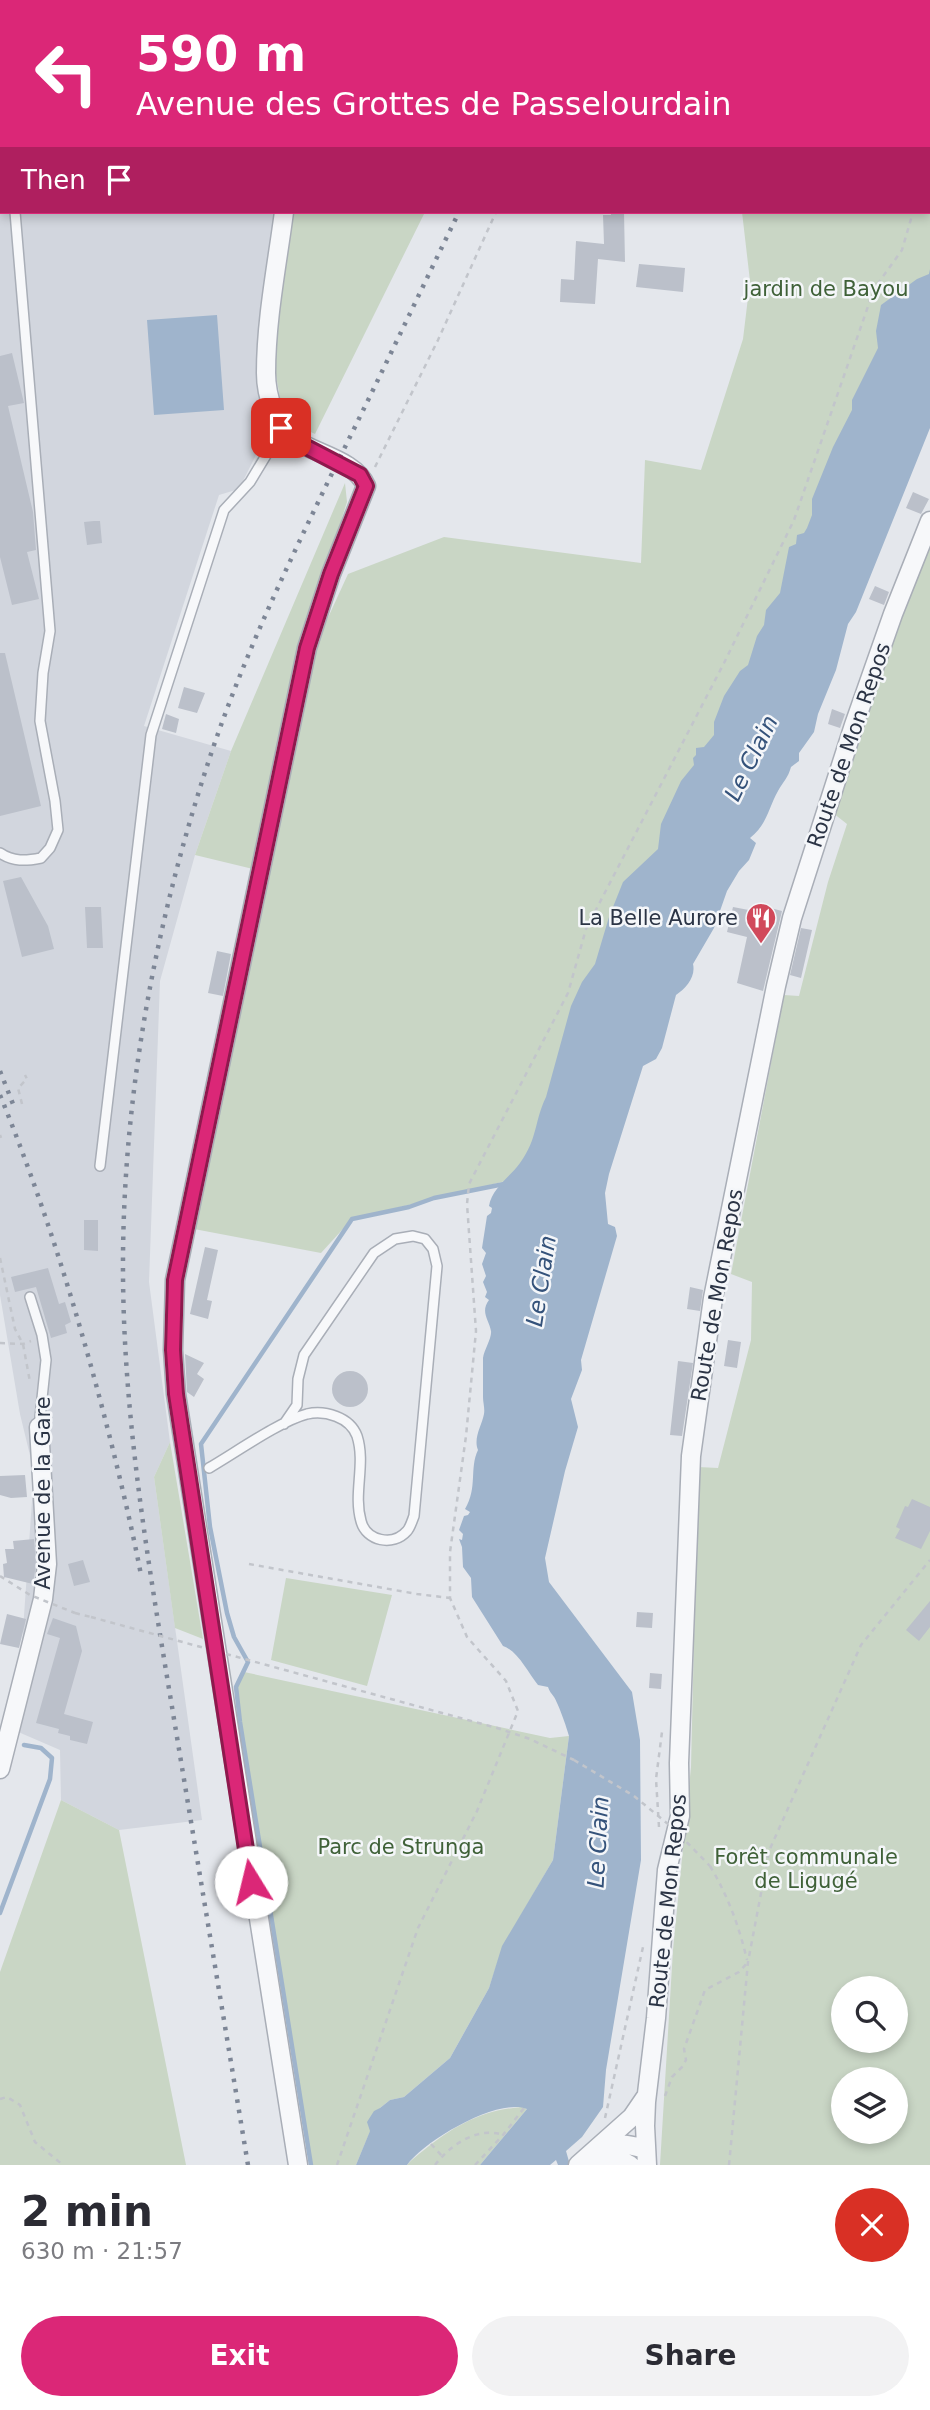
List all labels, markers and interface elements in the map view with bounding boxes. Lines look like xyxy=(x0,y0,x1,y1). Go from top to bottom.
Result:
text: 590 m xyxy=(136,26,306,83)
icon: left xyxy=(21,28,112,119)
text: Avenue des Grottes de Passelourdain xyxy=(136,85,731,123)
icon: arrive xyxy=(100,161,138,199)
text: Then xyxy=(21,165,86,195)
park label: jardin de Bayou xyxy=(743,277,908,301)
pin xyxy=(251,398,311,458)
icon: arrive xyxy=(262,409,300,447)
street label: Route de Mon Repos xyxy=(803,639,895,851)
water label: Le Clain xyxy=(719,711,783,805)
restaurant icon: La Belle Aurore xyxy=(744,901,778,945)
place label: La Belle Aurore xyxy=(578,906,738,930)
street label: Route de Mon Repos xyxy=(686,1187,748,1403)
water label: Le Clain xyxy=(521,1234,561,1328)
street label: Avenue de la Gare xyxy=(31,1396,55,1590)
street label: Route de Mon Repos xyxy=(645,1793,691,2009)
water label: Le Clain xyxy=(583,1795,613,1889)
park label: Parc de Strunga xyxy=(318,1835,484,1859)
position arrow xyxy=(214,1845,288,1919)
park label: Forêt communale de Ligugé xyxy=(714,1845,898,1893)
map controls xyxy=(831,1976,908,2144)
button: search xyxy=(831,1976,908,2053)
button: layers xyxy=(831,2067,908,2144)
text: 2 min xyxy=(21,2187,153,2236)
button: close xyxy=(835,2188,909,2262)
text: 630 m · 21:57 xyxy=(21,2238,183,2264)
button: Exit xyxy=(21,2316,458,2396)
button: Share xyxy=(472,2316,909,2396)

